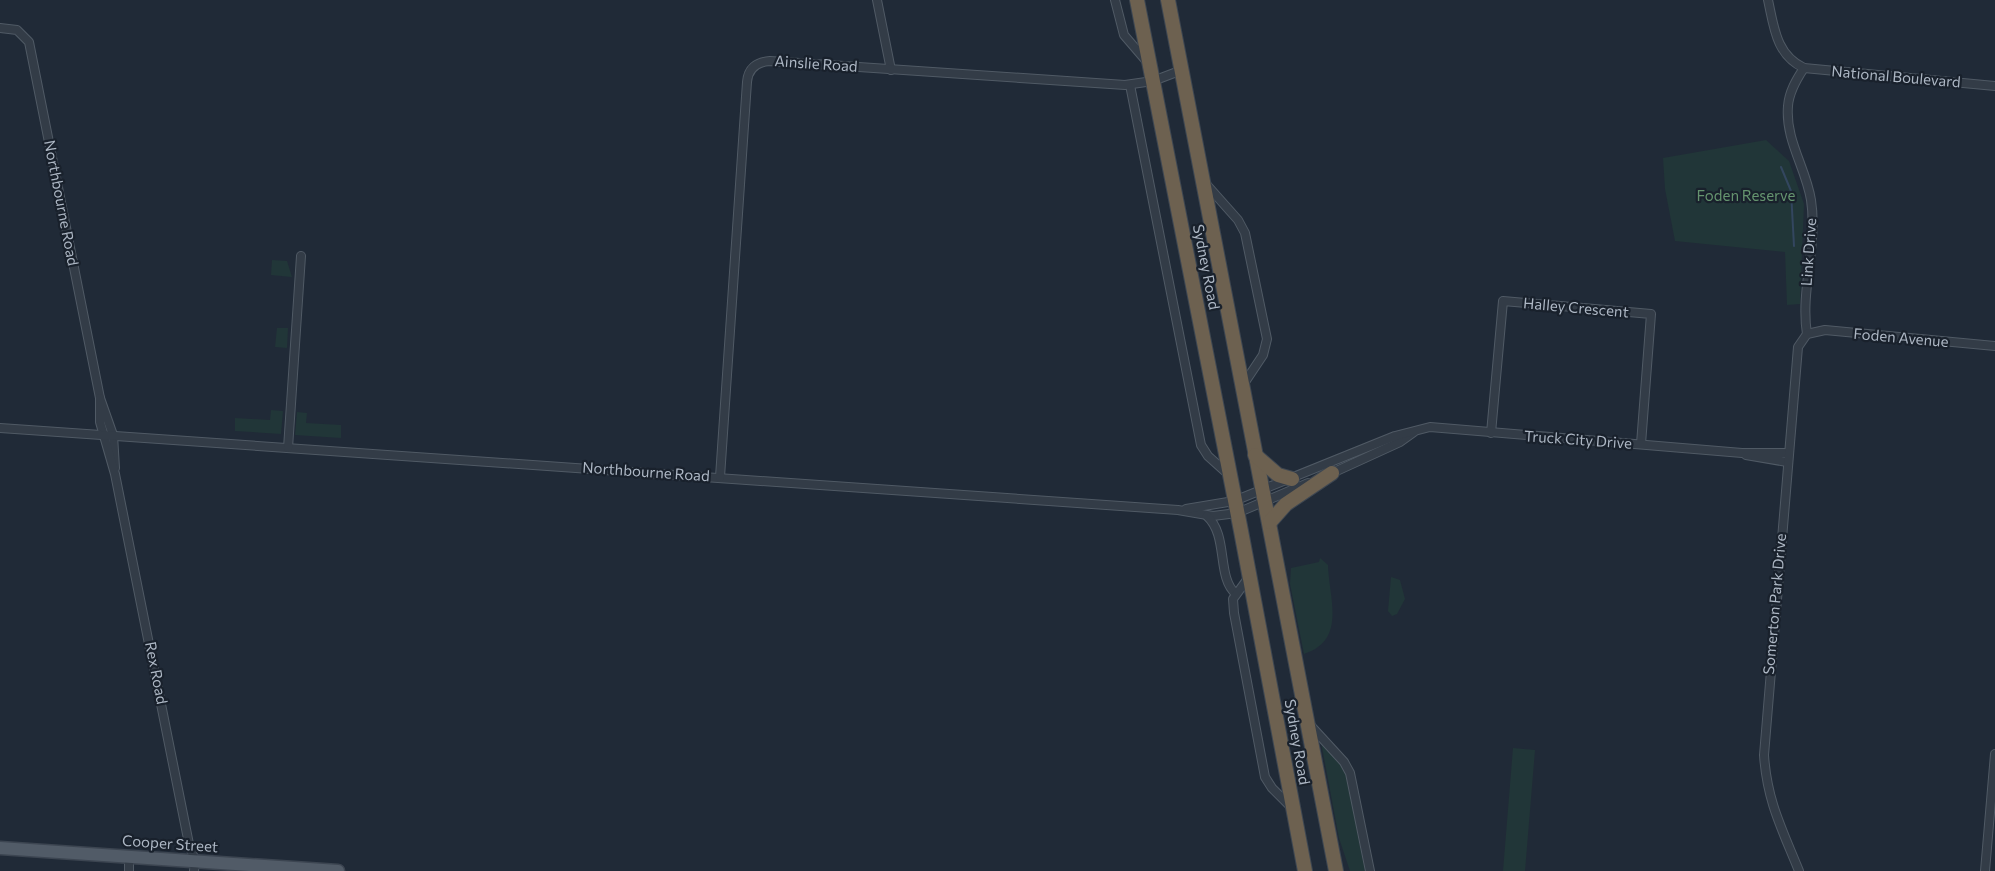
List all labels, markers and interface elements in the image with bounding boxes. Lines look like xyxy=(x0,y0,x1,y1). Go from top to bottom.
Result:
street label: Ainslie Road xyxy=(774,51,858,75)
street label: National Boulevard xyxy=(1831,61,1961,91)
street label: Northbourne Road xyxy=(41,138,83,267)
park label: Foden Reserve xyxy=(1697,186,1795,204)
street label: Link Drive xyxy=(1797,217,1819,287)
street label: Sydney Road xyxy=(1190,223,1224,311)
street label: Halley Crescent xyxy=(1523,293,1630,321)
street label: Foden Avenue xyxy=(1853,324,1949,350)
street label: Truck City Drive xyxy=(1523,426,1633,452)
street label: Northbourne Road xyxy=(582,458,710,484)
street label: Somerton Park Drive xyxy=(1759,532,1789,675)
street label: Rex Road xyxy=(142,640,172,706)
street label: Sydney Road xyxy=(1282,698,1314,786)
street label: Cooper Street xyxy=(121,831,219,855)

